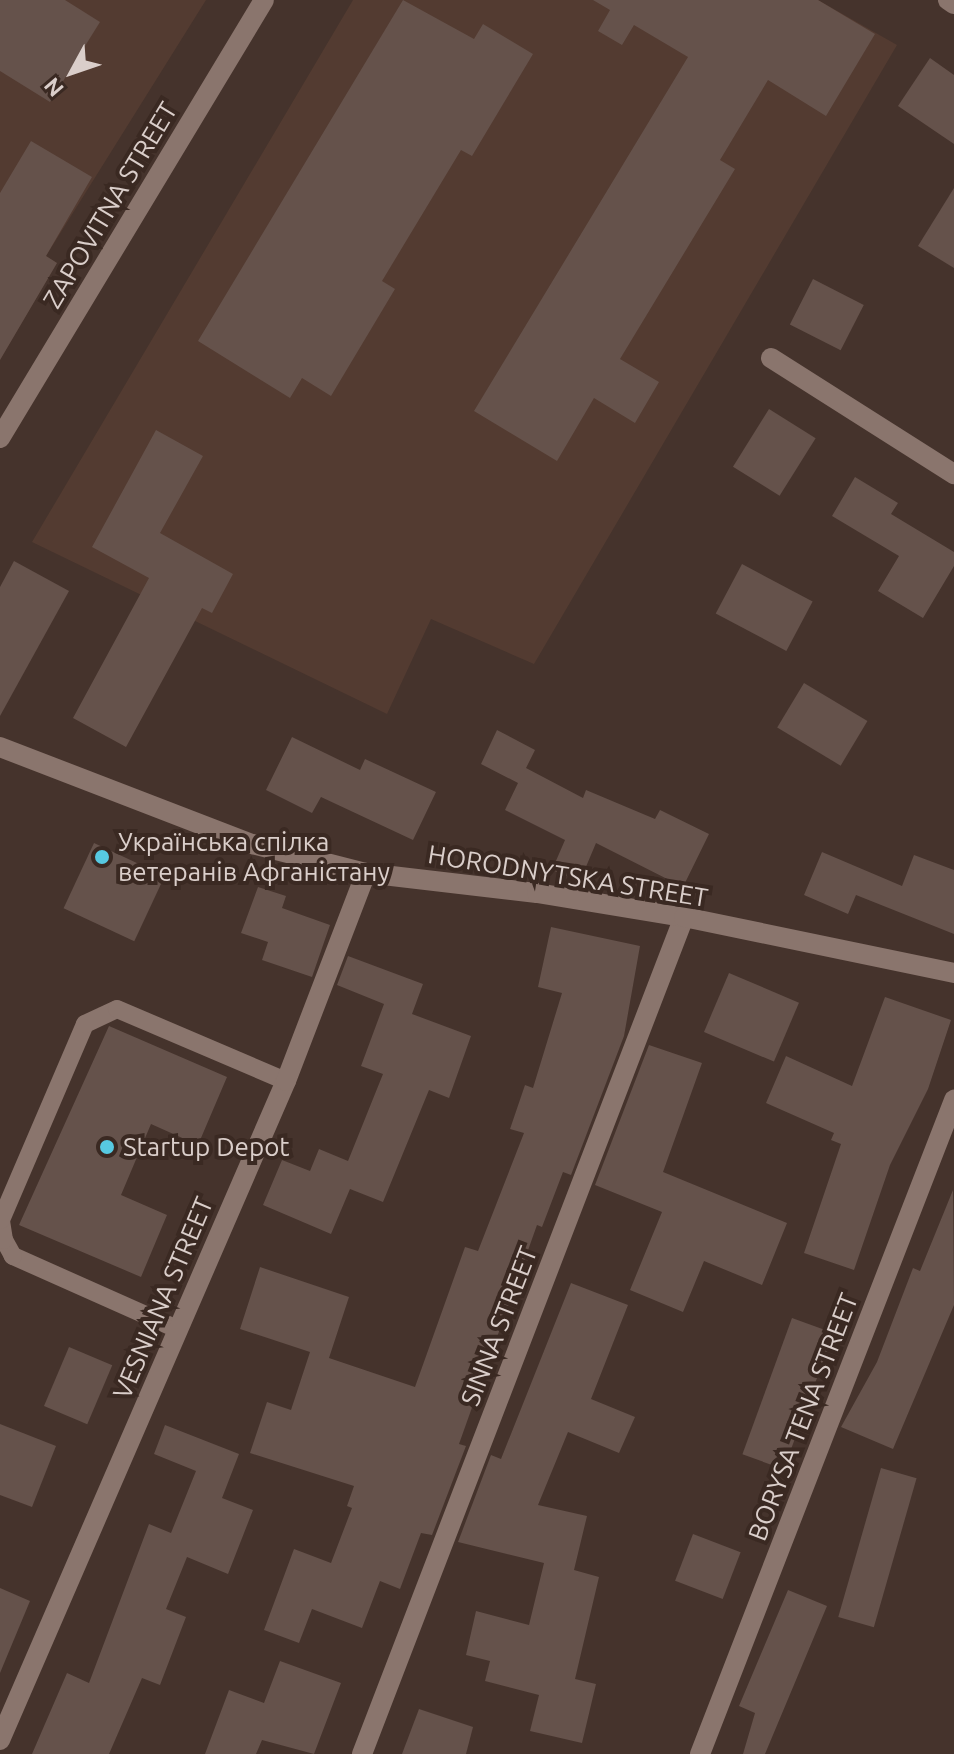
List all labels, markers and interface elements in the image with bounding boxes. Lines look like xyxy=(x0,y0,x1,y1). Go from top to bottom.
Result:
north arrow xyxy=(32,32,112,112)
text: N xyxy=(38,73,68,102)
street label: ZAPOVITNA STREET xyxy=(36,96,184,314)
place label: Українська спілка ветеранів Афганістану xyxy=(118,826,390,888)
street label: HORODNYTSKA STREET xyxy=(426,838,710,914)
marker: Українська спілка ветеранів Афганістану xyxy=(93,848,111,866)
place label: Startup Depot xyxy=(123,1131,290,1163)
marker: Startup Depot xyxy=(98,1138,116,1156)
street label: VESNIANA STREET xyxy=(106,1192,220,1404)
street label: SINNA STREET xyxy=(454,1242,544,1410)
street label: BORYSA TENA STREET xyxy=(741,1289,865,1545)

